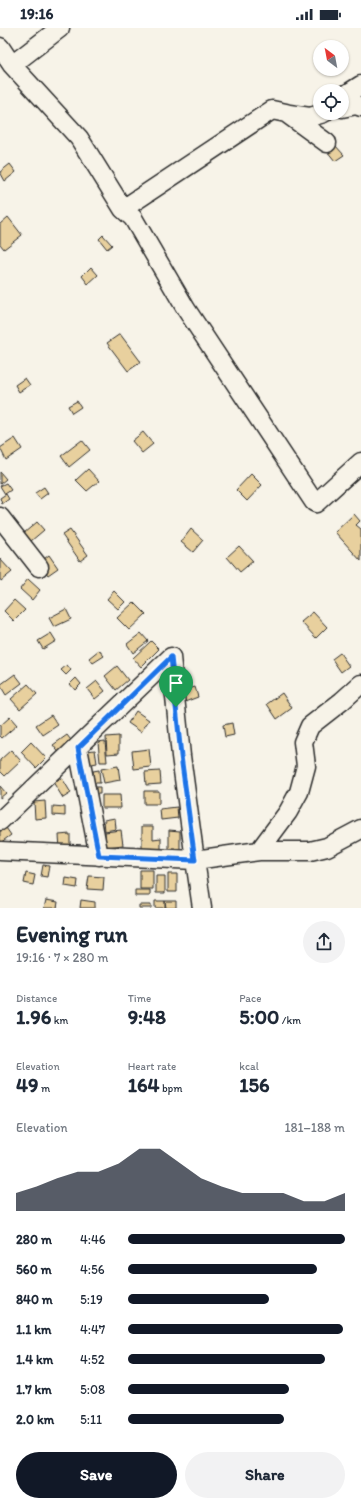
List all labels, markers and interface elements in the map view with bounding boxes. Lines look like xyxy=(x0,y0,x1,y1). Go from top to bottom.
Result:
text: 19:16 xyxy=(20,5,53,23)
north arrow xyxy=(313,40,349,76)
map controls xyxy=(313,40,349,120)
button: locate xyxy=(313,84,349,120)
pin xyxy=(159,666,193,707)
icon: arrive xyxy=(165,672,187,694)
text: Evening run xyxy=(16,921,128,948)
button: share xyxy=(303,921,345,963)
text: 19:16 · 7 × 280 m xyxy=(16,950,108,965)
text: Distance xyxy=(16,992,57,1005)
text: Time xyxy=(128,992,151,1005)
text: Pace xyxy=(239,992,261,1005)
text: 1.96 xyxy=(16,1005,51,1029)
text: 9:48 xyxy=(128,1005,166,1029)
text: 5:00 xyxy=(239,1005,279,1029)
text: km xyxy=(51,1014,68,1027)
text: /km xyxy=(279,1014,301,1027)
text: Elevation xyxy=(16,1060,60,1073)
text: Heart rate xyxy=(128,1060,176,1073)
text: kcal xyxy=(239,1060,259,1073)
text: 49 xyxy=(16,1073,38,1097)
text: 164 xyxy=(128,1073,160,1097)
text: 156 xyxy=(239,1073,270,1097)
text: m xyxy=(38,1082,50,1095)
text: bpm xyxy=(160,1082,182,1095)
text: Elevation xyxy=(16,1120,68,1135)
text: 181–188 m xyxy=(284,1120,345,1135)
text: 280 m xyxy=(16,1232,52,1247)
text: 4:46 xyxy=(80,1232,106,1247)
text: 560 m xyxy=(16,1262,52,1277)
text: 4:56 xyxy=(80,1262,105,1277)
text: 840 m xyxy=(16,1292,53,1307)
text: 5:19 xyxy=(80,1292,103,1307)
text: 1.1 km xyxy=(16,1322,51,1337)
text: 4:47 xyxy=(80,1322,105,1337)
text: 1.4 km xyxy=(16,1352,53,1367)
text: 4:52 xyxy=(80,1352,105,1367)
text: 1.7 km xyxy=(16,1382,52,1397)
text: 5:08 xyxy=(80,1382,105,1397)
text: 2.0 km xyxy=(16,1412,54,1427)
text: 5:11 xyxy=(80,1412,102,1427)
button: Save xyxy=(16,1452,177,1498)
button: Share xyxy=(185,1452,345,1498)

